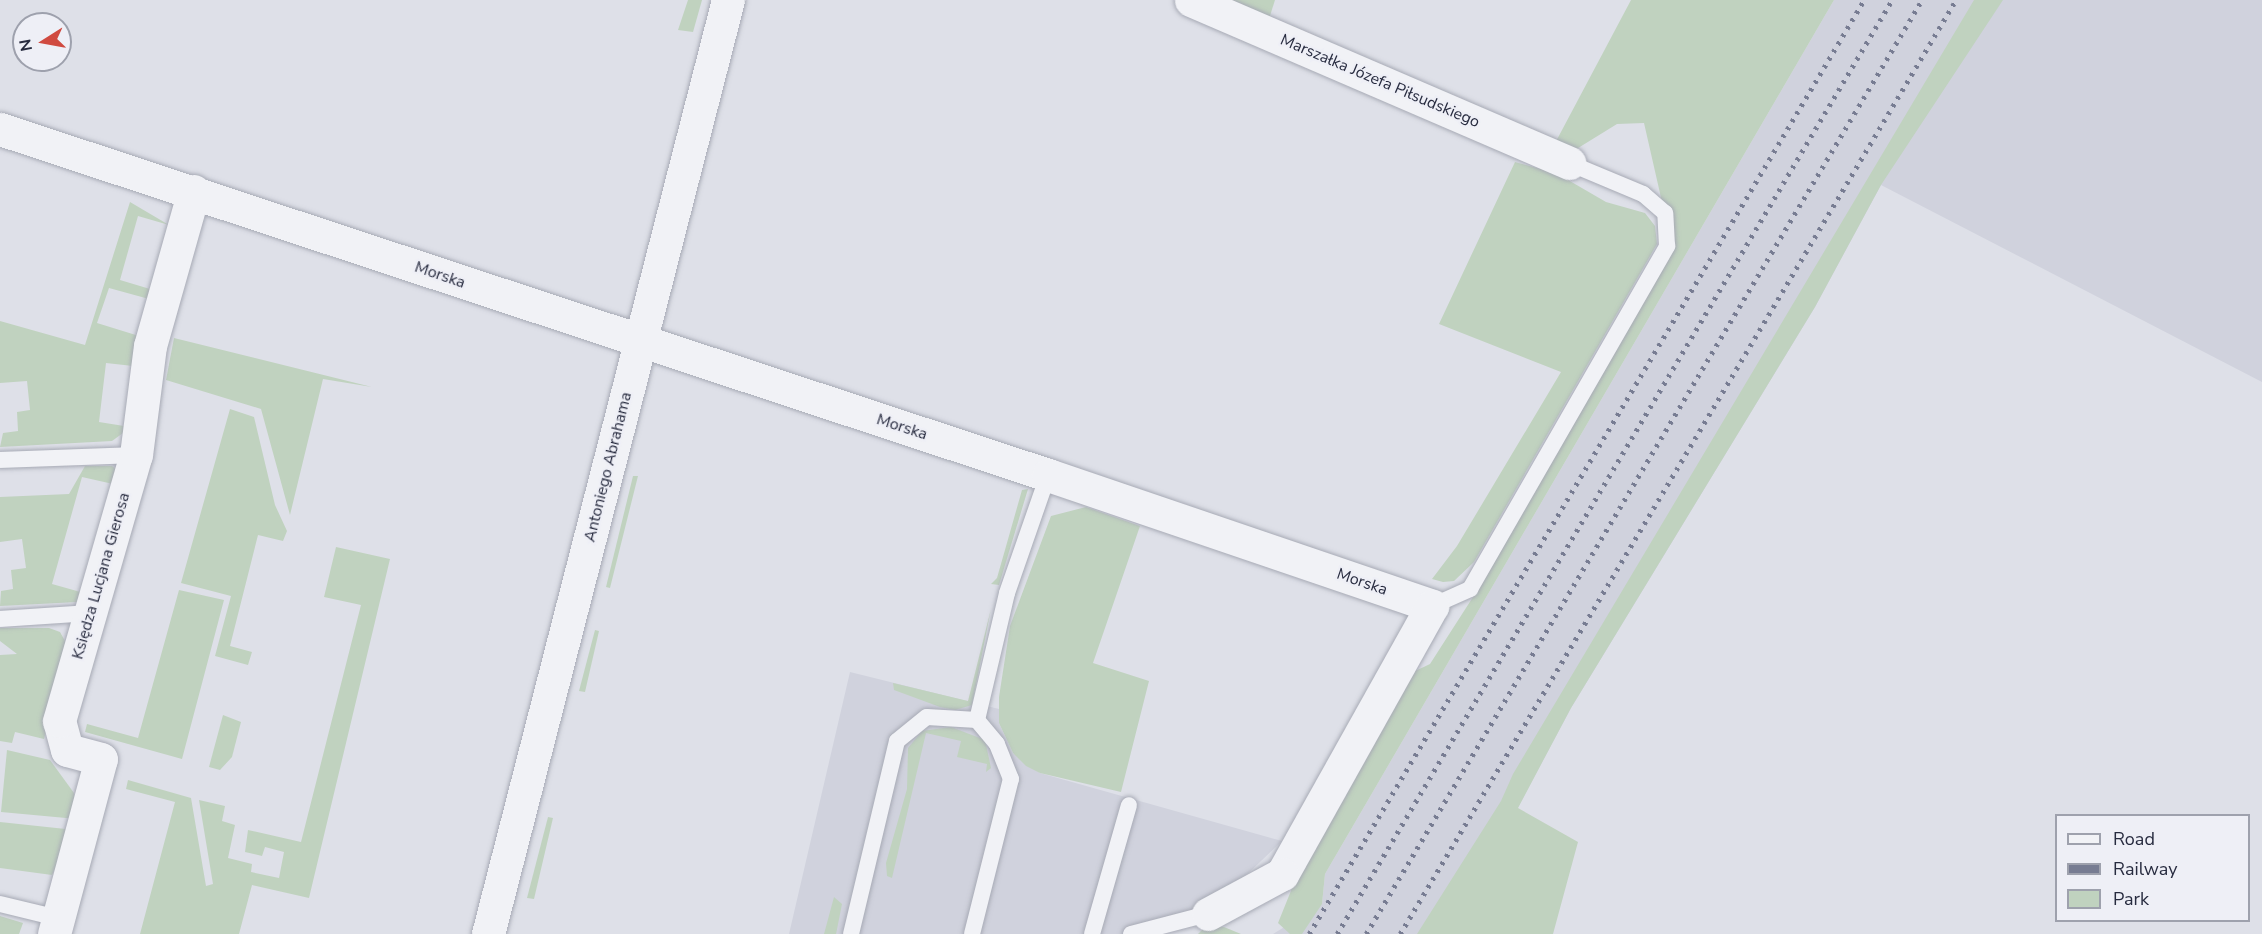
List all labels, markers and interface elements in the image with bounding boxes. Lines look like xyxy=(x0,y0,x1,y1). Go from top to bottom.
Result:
north arrow xyxy=(12,12,72,72)
street label: Marszałka Józefa Piłsudskiego xyxy=(1277,30,1483,132)
text: N xyxy=(14,37,38,53)
street label: Morska xyxy=(412,257,468,293)
street label: Antoniego Abrahama xyxy=(580,390,636,544)
street label: Morska xyxy=(874,410,930,444)
street label: Księdza Lucjana Gierosa xyxy=(68,490,134,662)
street label: Morska xyxy=(1334,564,1390,600)
legend xyxy=(2055,814,2250,922)
text: Road xyxy=(2113,827,2155,851)
text: Railway xyxy=(2113,857,2178,881)
text: Park xyxy=(2113,887,2149,911)

